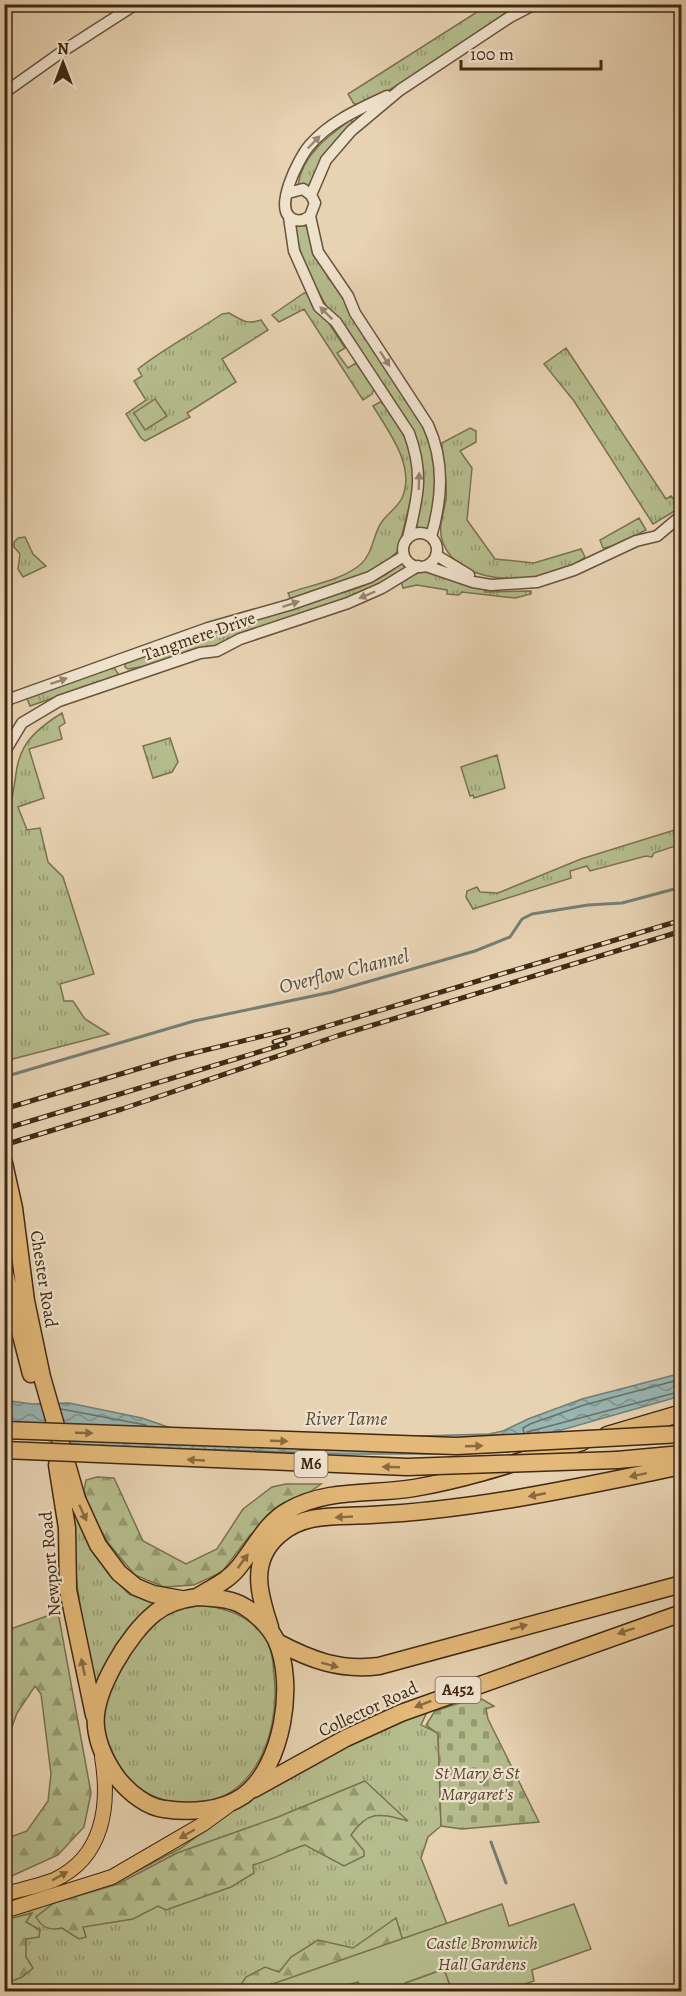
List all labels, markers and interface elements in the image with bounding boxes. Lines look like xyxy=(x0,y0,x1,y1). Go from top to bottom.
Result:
north arrow xyxy=(33,33,93,93)
scale bar xyxy=(461,33,600,71)
text: N xyxy=(57,38,69,60)
text: 100 m xyxy=(470,42,514,66)
one-way arrow xyxy=(307,134,321,149)
one-way arrow xyxy=(320,307,334,321)
one-way arrow xyxy=(379,351,390,367)
one-way arrow xyxy=(414,471,423,490)
one-way arrow xyxy=(358,591,376,600)
one-way arrow xyxy=(282,599,300,609)
street label: Tangmere Drive xyxy=(139,605,259,667)
one-way arrow xyxy=(51,676,69,686)
water label: Overflow Channel xyxy=(276,942,412,1000)
street label: Chester Road xyxy=(24,1229,64,1330)
water label: River Tame xyxy=(305,1405,387,1432)
one-way arrow xyxy=(74,1429,93,1438)
one-way arrow xyxy=(269,1436,288,1446)
one-way arrow xyxy=(464,1441,483,1450)
road number: M6 xyxy=(294,1451,328,1477)
one-way arrow xyxy=(187,1456,206,1465)
one-way arrow xyxy=(382,1462,401,1471)
one-way arrow xyxy=(628,1471,647,1480)
one-way arrow xyxy=(528,1491,547,1500)
one-way arrow xyxy=(79,1504,89,1522)
street label: Newport Road xyxy=(33,1510,67,1618)
one-way arrow xyxy=(334,1512,353,1521)
one-way arrow xyxy=(237,1554,249,1570)
one-way arrow xyxy=(510,1622,528,1631)
one-way arrow xyxy=(617,1627,635,1637)
one-way arrow xyxy=(78,1658,88,1677)
one-way arrow xyxy=(321,1661,339,1670)
street label: Collector Road xyxy=(314,1675,422,1743)
road number: A452 xyxy=(436,1677,480,1703)
one-way arrow xyxy=(414,1700,432,1709)
park label: St Mary & St Margaret's xyxy=(435,1761,520,1806)
one-way arrow xyxy=(178,1829,195,1839)
one-way arrow xyxy=(51,1871,68,1881)
park label: Castle Bromwich Hall Gardens xyxy=(426,1931,538,1976)

